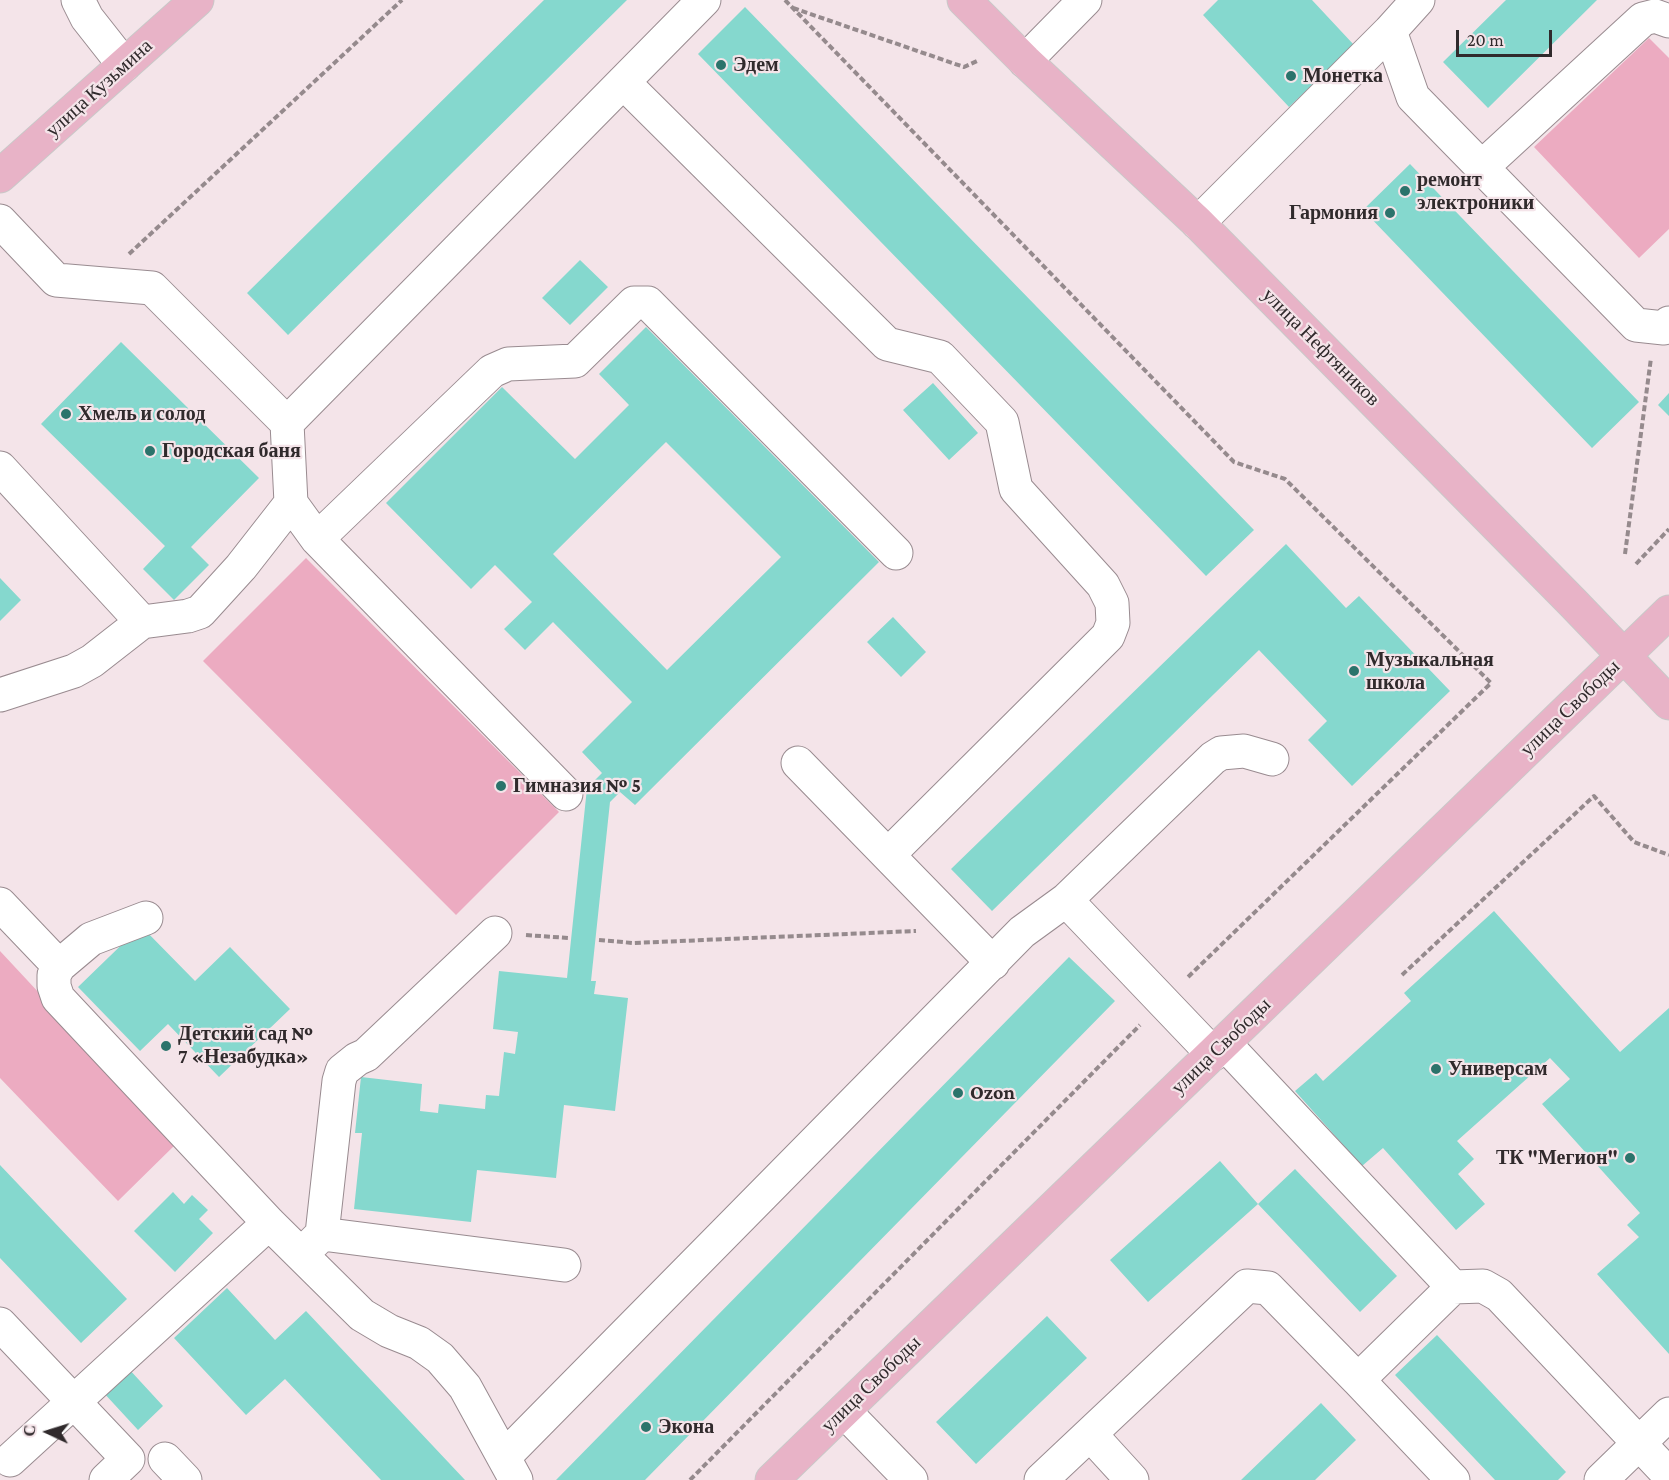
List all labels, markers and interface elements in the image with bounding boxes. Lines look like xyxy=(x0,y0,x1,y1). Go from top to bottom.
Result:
scale bar xyxy=(1459,18,1555,56)
text: 20 m xyxy=(1467,30,1504,50)
street label: улица Кузьмина xyxy=(41,34,157,142)
place label: Эдем xyxy=(733,53,779,77)
marker: Эдем xyxy=(714,58,728,72)
place label: Монетка xyxy=(1303,64,1383,88)
marker: Монетка xyxy=(1284,69,1298,83)
place label: ремонт электроники xyxy=(1417,168,1534,215)
marker: ремонт электроники xyxy=(1398,184,1412,198)
place label: Гармония xyxy=(1289,201,1378,225)
marker: Гармония xyxy=(1383,206,1397,220)
street label: улица Нефтяников xyxy=(1257,283,1385,411)
place label: Хмель и солод xyxy=(78,402,205,426)
marker: Хмель и солод xyxy=(59,407,73,421)
place label: Городская баня xyxy=(162,439,301,463)
marker: Городская баня xyxy=(143,444,157,458)
place label: Музыкальная школа xyxy=(1366,648,1494,695)
street label: улица Свободы xyxy=(1515,655,1625,761)
marker: Музыкальная школа xyxy=(1347,664,1361,678)
place label: Гимназия № 5 xyxy=(513,774,641,798)
marker: Гимназия № 5 xyxy=(494,779,508,793)
street label: улица Свободы xyxy=(1166,993,1276,1099)
place label: Детский сад № 7 «Незабудка» xyxy=(178,1022,313,1069)
marker: Детский сад № 7 «Незабудка» xyxy=(159,1039,173,1053)
place label: Универсам xyxy=(1448,1057,1548,1081)
marker: Универсам xyxy=(1429,1062,1443,1076)
place label: Ozon xyxy=(970,1081,1015,1105)
marker: Ozon xyxy=(951,1086,965,1100)
place label: ТК "Мегион" xyxy=(1496,1146,1618,1170)
marker: ТК "Мегион" xyxy=(1623,1151,1637,1165)
street label: улица Свободы xyxy=(816,1331,926,1437)
north arrow xyxy=(18,1402,78,1462)
place label: Экона xyxy=(658,1415,714,1439)
marker: Экона xyxy=(639,1420,653,1434)
text: С xyxy=(21,1424,38,1437)

